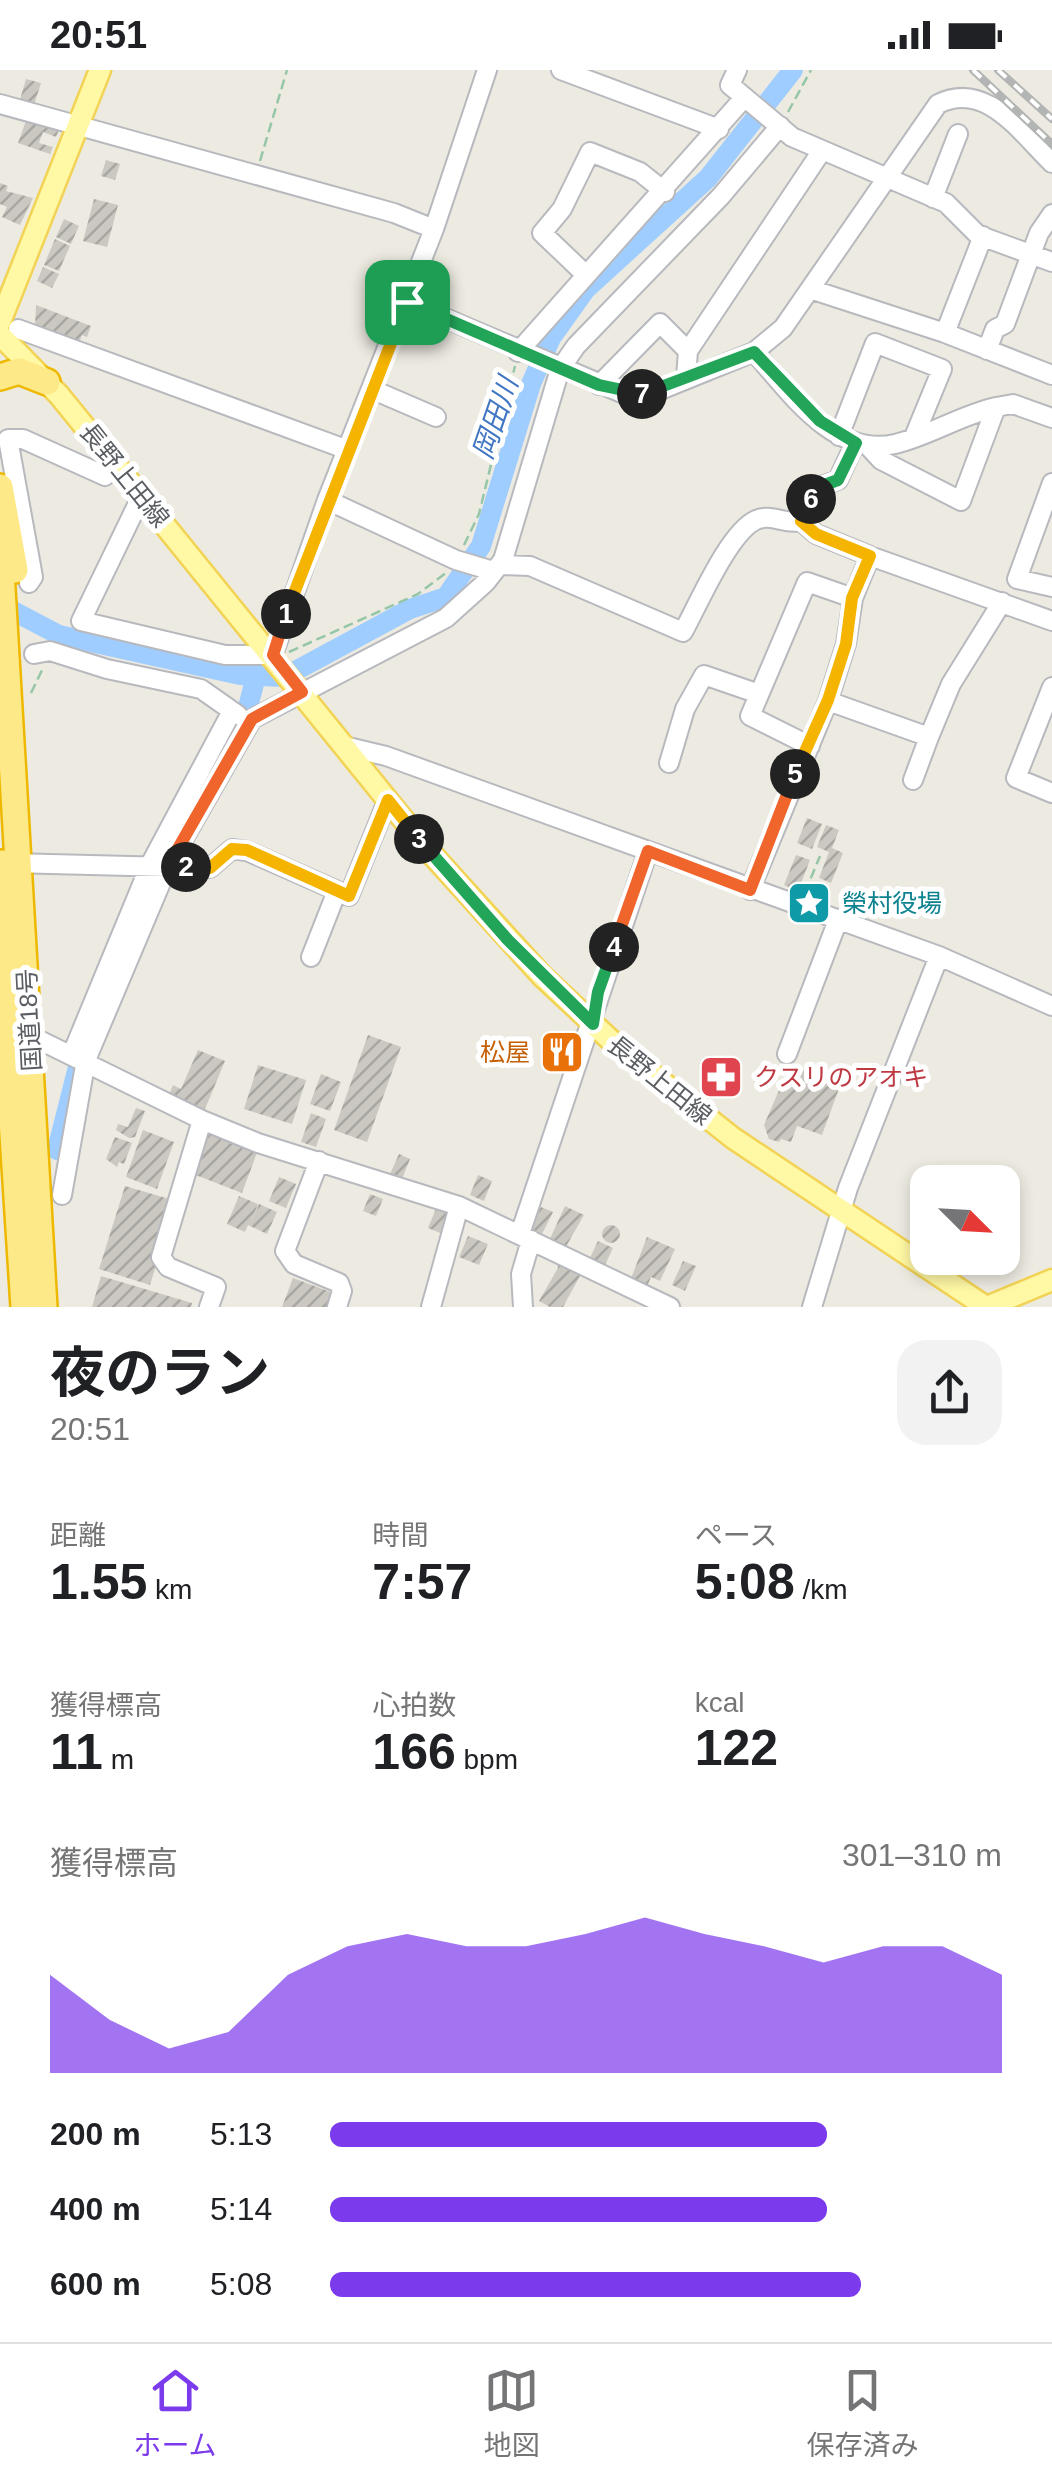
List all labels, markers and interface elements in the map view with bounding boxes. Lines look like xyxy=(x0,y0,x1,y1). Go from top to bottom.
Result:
text: 20:51 xyxy=(50,14,147,56)
pin xyxy=(365,260,450,345)
icon: arrive xyxy=(380,275,435,330)
pin: 7 xyxy=(617,369,667,419)
water label: 岡田川 xyxy=(467,371,525,463)
text: 7 xyxy=(634,378,650,409)
street label: 長野上田線 xyxy=(75,418,175,532)
pin: 6 xyxy=(786,474,836,524)
text: 6 xyxy=(803,483,819,514)
pin: 1 xyxy=(261,589,311,639)
text: 1 xyxy=(278,598,294,629)
pin: 5 xyxy=(770,749,820,799)
text: 5 xyxy=(787,758,803,789)
pin: 3 xyxy=(394,814,444,864)
text: 3 xyxy=(411,823,427,854)
pin: 2 xyxy=(161,842,211,892)
text: 2 xyxy=(178,851,194,882)
place icon: 榮村役場 xyxy=(786,880,832,926)
place label: 榮村役場 xyxy=(842,889,942,917)
pin: 4 xyxy=(589,922,639,972)
text: 4 xyxy=(606,931,622,962)
street label: 国道18号 xyxy=(12,968,46,1072)
restaurant icon: 松屋 xyxy=(539,1029,585,1075)
street label: 長野上田線 xyxy=(603,1030,717,1130)
place label: 松屋 xyxy=(480,1038,530,1066)
pharmacy icon: クスリのアオキ xyxy=(698,1054,744,1100)
place label: クスリのアオキ xyxy=(754,1063,928,1091)
north arrow xyxy=(910,1165,1020,1275)
map controls xyxy=(910,1165,1020,1275)
button: share xyxy=(897,1340,1002,1445)
text: 夜のラン xyxy=(50,1342,270,1404)
text: 20:51 xyxy=(50,1411,130,1447)
text: 距離 xyxy=(50,1520,106,1551)
text: 時間 xyxy=(372,1520,428,1551)
text: ペース xyxy=(695,1520,777,1551)
text: 1.55 xyxy=(50,1554,147,1610)
text: 7:57 xyxy=(372,1554,472,1610)
text: 5:08 xyxy=(695,1554,795,1610)
text: km xyxy=(147,1574,192,1605)
text: /km xyxy=(795,1574,848,1605)
text: kcal xyxy=(695,1687,744,1718)
text: 獲得標高 xyxy=(50,1690,162,1721)
text: 心拍数 xyxy=(372,1690,456,1721)
text: 122 xyxy=(695,1720,778,1776)
text: 11 xyxy=(50,1724,103,1780)
text: 166 xyxy=(372,1724,456,1780)
text: m xyxy=(103,1744,134,1775)
text: bpm xyxy=(456,1744,518,1775)
text: 301–310 m xyxy=(842,1837,1002,1873)
text: 獲得標高 xyxy=(50,1845,178,1881)
text: 200 m xyxy=(50,2116,141,2152)
text: 5:13 xyxy=(210,2116,272,2152)
text: 400 m xyxy=(50,2191,141,2227)
text: 5:14 xyxy=(210,2191,272,2227)
text: 600 m xyxy=(50,2266,141,2302)
text: 5:08 xyxy=(210,2266,272,2302)
tab: ホーム xyxy=(133,2363,217,2463)
tab: 地図 xyxy=(484,2363,540,2463)
tab: 保存済み xyxy=(806,2363,919,2463)

